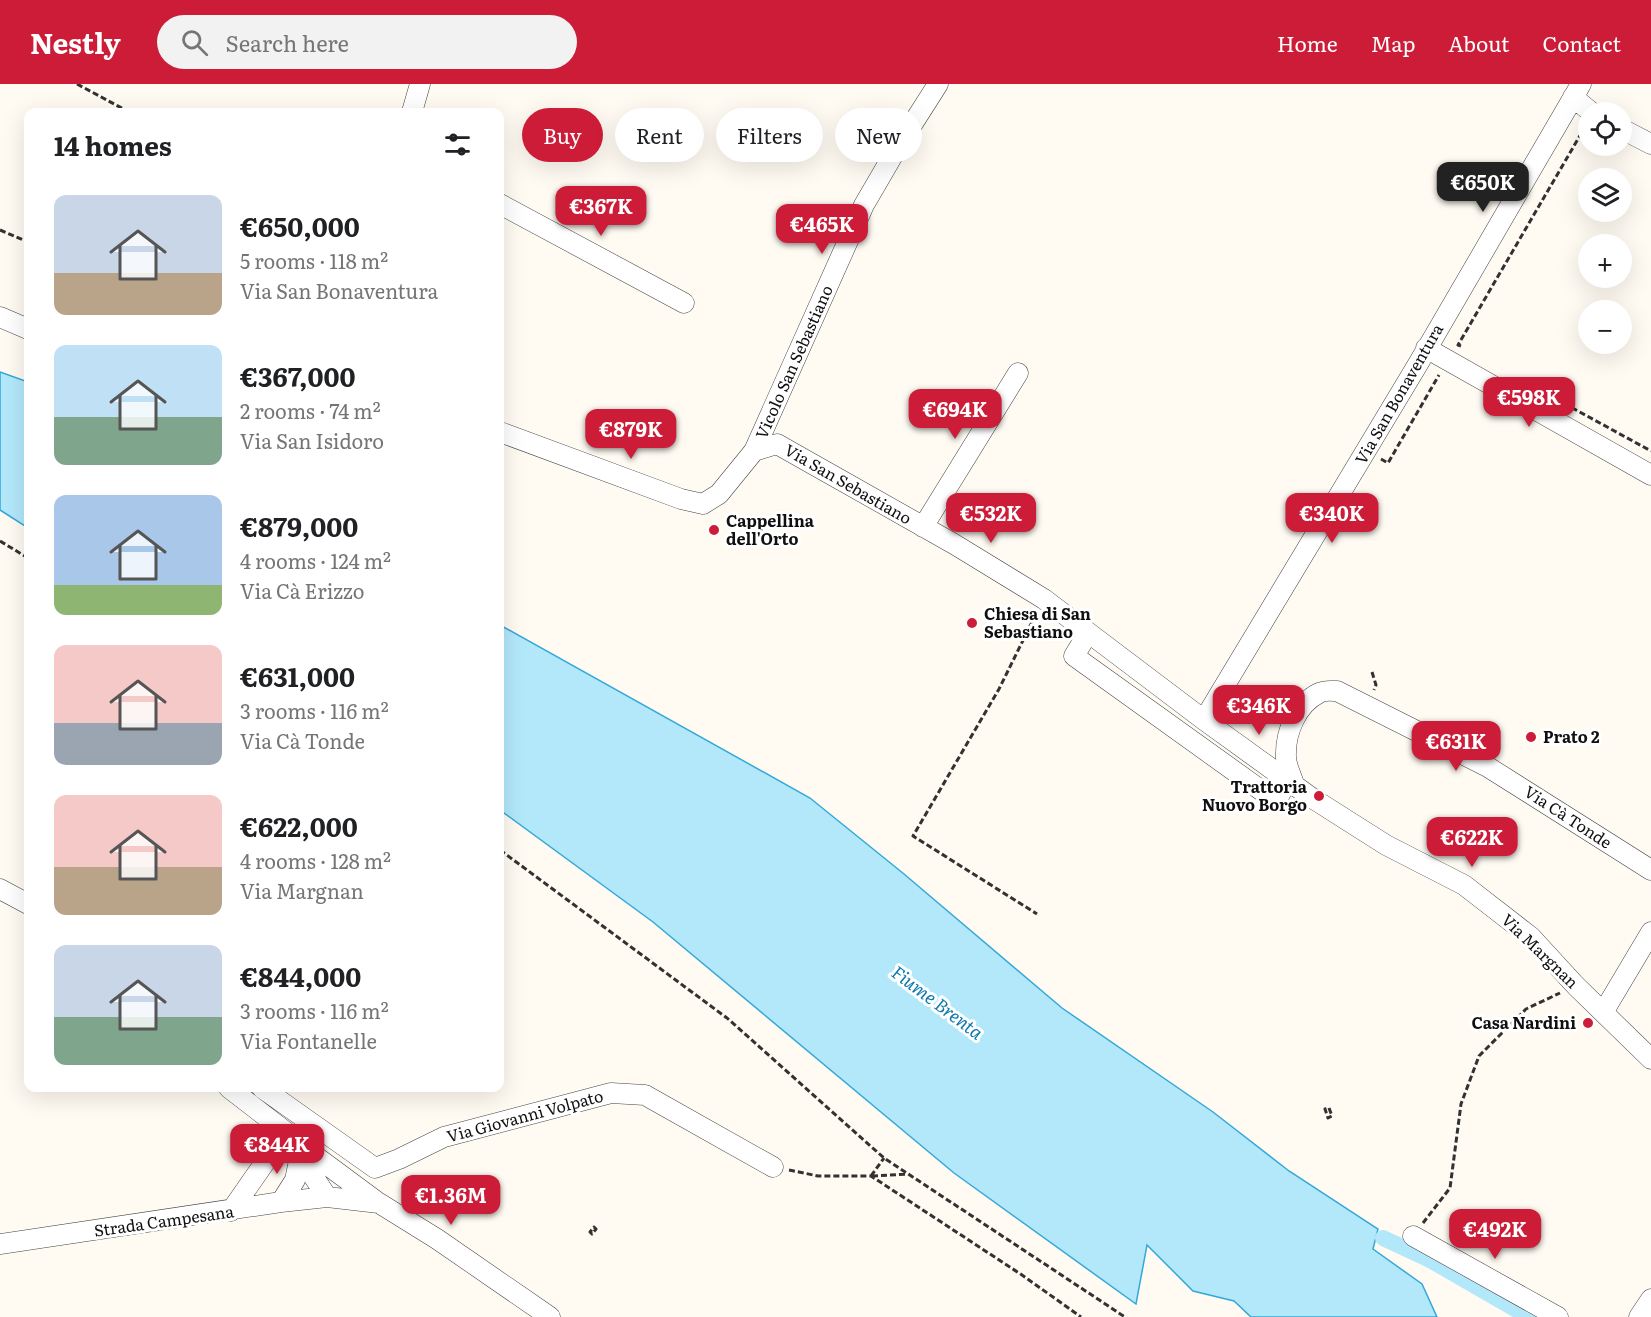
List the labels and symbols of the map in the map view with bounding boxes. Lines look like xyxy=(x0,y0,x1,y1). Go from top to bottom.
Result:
pin: €650K xyxy=(1441,162,1525,213)
pin: €367K xyxy=(559,186,643,237)
pin: €465K xyxy=(780,204,864,255)
street label: Vicolo San Sebastiano xyxy=(748,281,838,442)
street label: Via San Bonaventura xyxy=(1348,318,1448,468)
pin: €598K xyxy=(1487,377,1571,428)
pin: €694K xyxy=(913,389,997,440)
pin: €879K xyxy=(589,409,673,460)
street label: Via San Sebastiano xyxy=(781,437,916,529)
pin: €532K xyxy=(949,493,1033,544)
pin: €340K xyxy=(1290,493,1374,544)
place label: Cappellina dell'Orto xyxy=(726,508,815,550)
marker: Cappellina dell'Orto xyxy=(707,523,721,537)
place label: Chiesa di San Sebastiano xyxy=(984,601,1091,643)
marker: Chiesa di San Sebastiano xyxy=(965,616,979,630)
pin: €346K xyxy=(1217,685,1301,736)
pin: €631K xyxy=(1414,721,1498,772)
place label: Prato 2 xyxy=(1543,724,1600,748)
marker: Prato 2 xyxy=(1524,730,1538,744)
place label: Trattoria Nuovo Borgo xyxy=(1202,774,1308,816)
street label: Via Cà Tonde xyxy=(1520,779,1617,853)
marker: Trattoria Nuovo Borgo xyxy=(1312,789,1326,803)
pin: €622K xyxy=(1430,817,1514,868)
street label: Via Margnan xyxy=(1497,907,1585,994)
water label: Fiume Brenta xyxy=(886,958,990,1046)
place label: Casa Nardini xyxy=(1471,1010,1576,1034)
marker: Casa Nardini xyxy=(1581,1016,1595,1030)
street label: Via Giovanni Volpato xyxy=(444,1083,606,1147)
pin: €844K xyxy=(235,1124,319,1175)
pin: €1.36M xyxy=(402,1175,500,1226)
street label: Strada Campesana xyxy=(92,1198,236,1242)
pin: €492K xyxy=(1453,1209,1537,1260)

